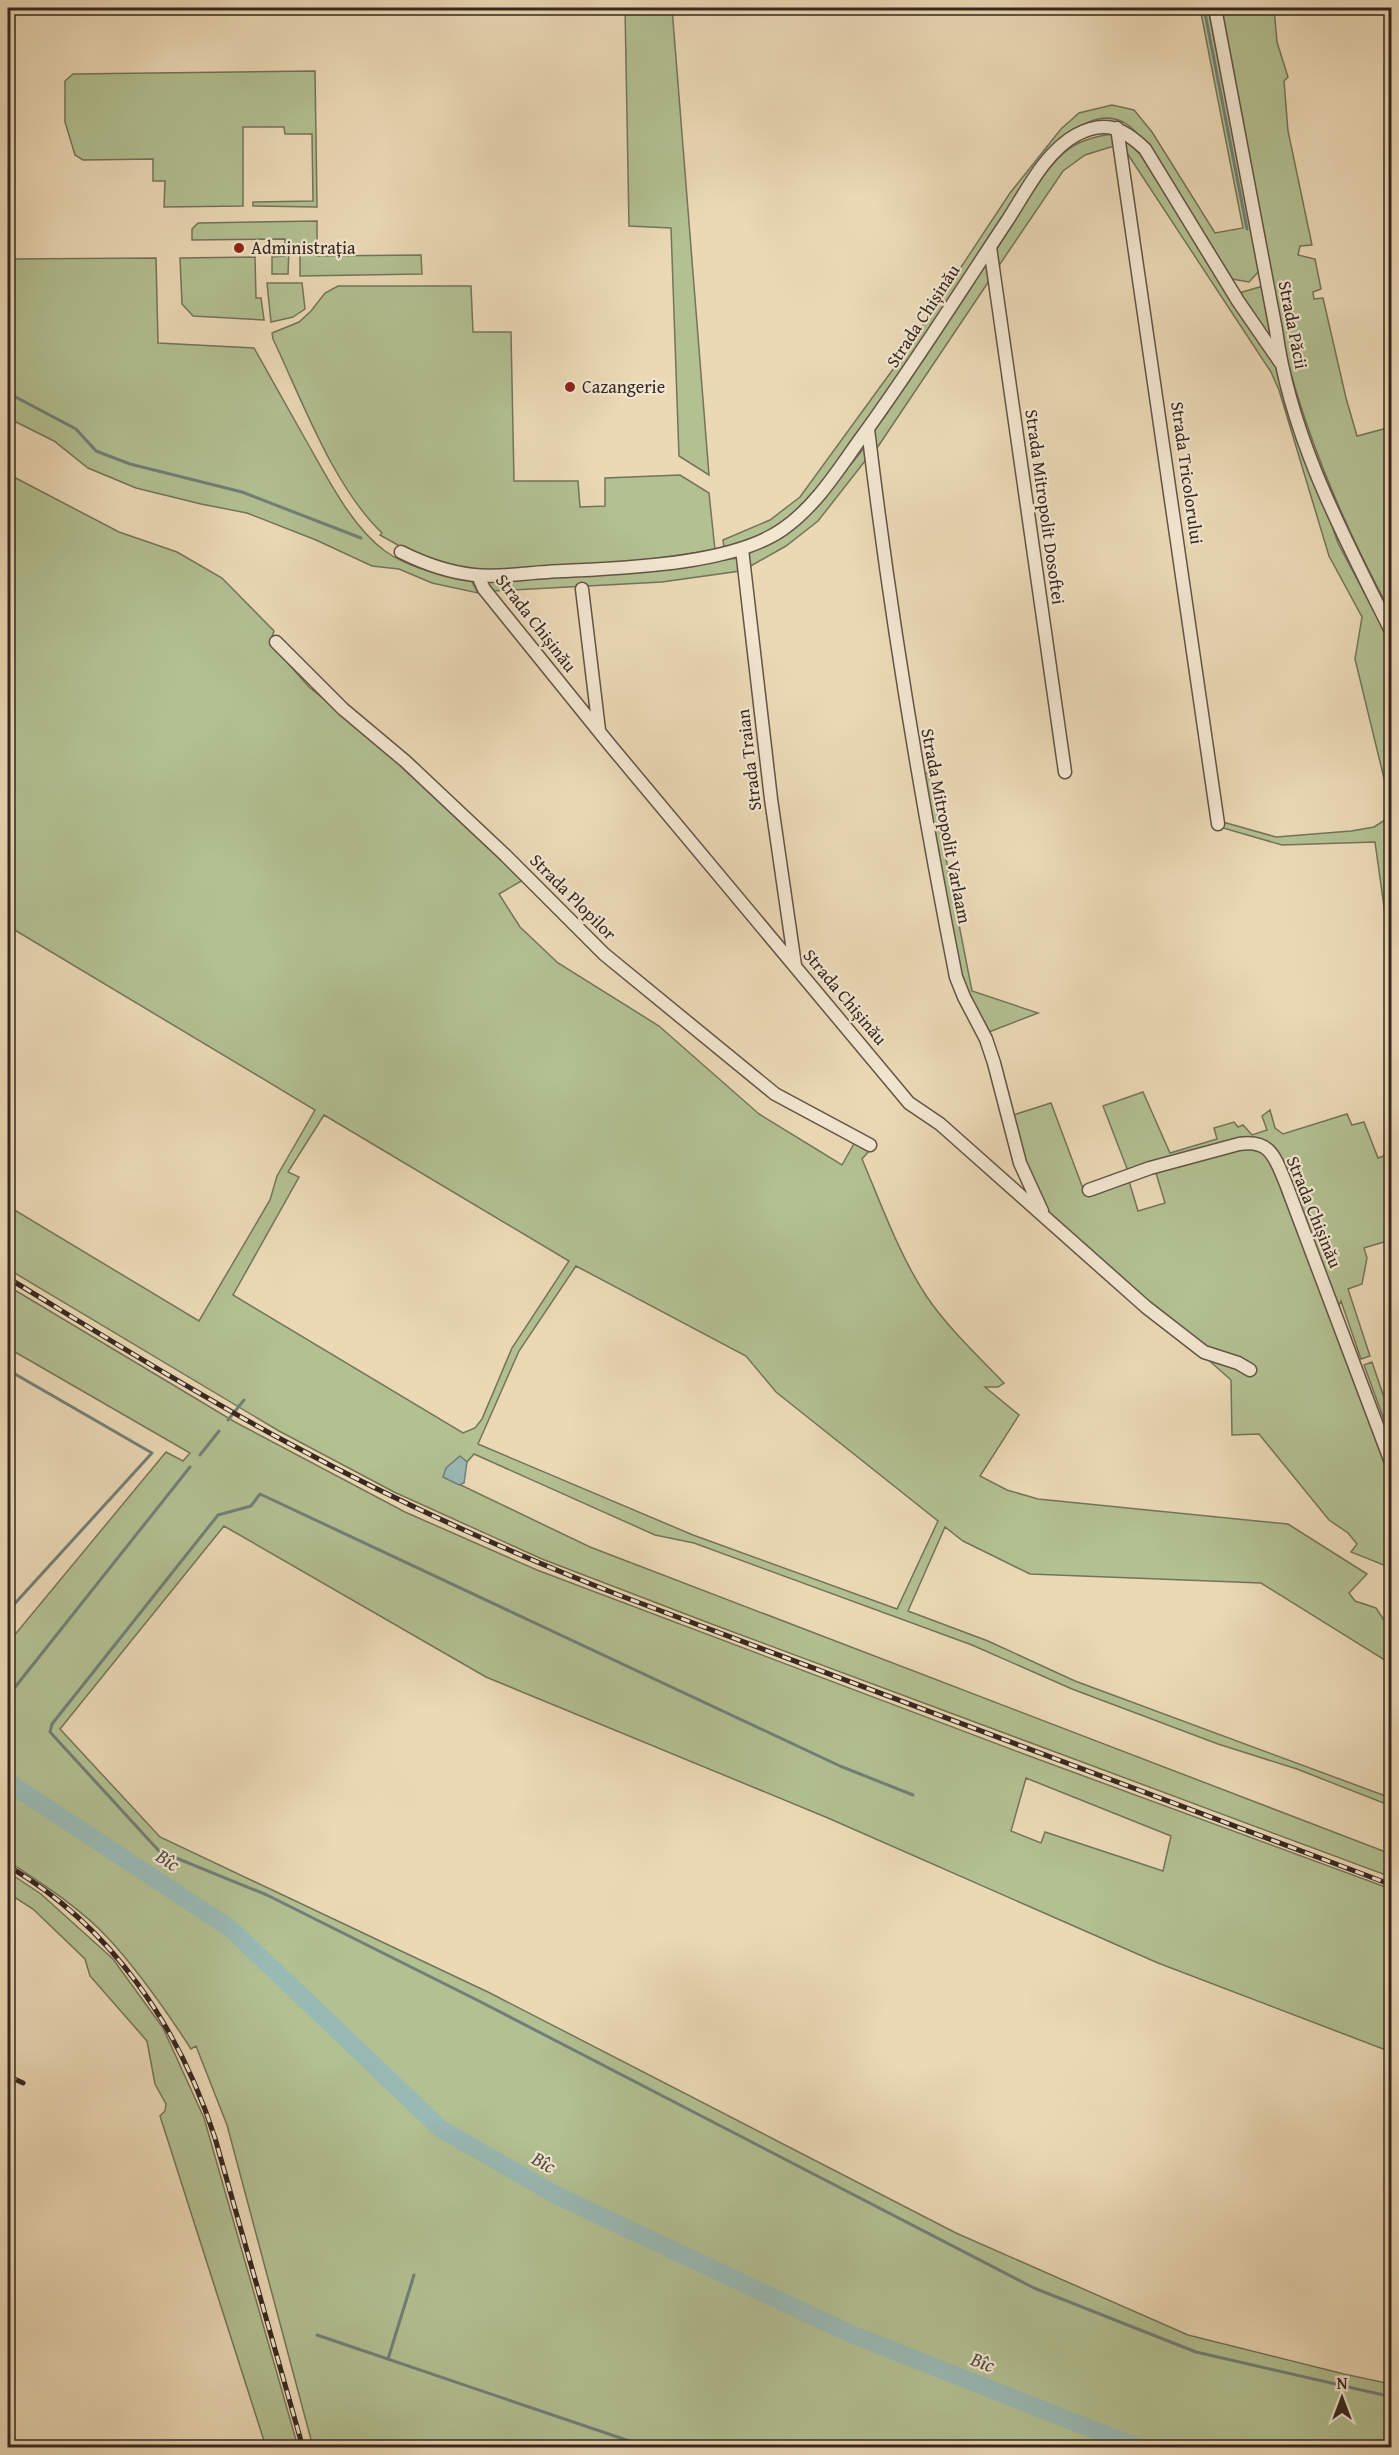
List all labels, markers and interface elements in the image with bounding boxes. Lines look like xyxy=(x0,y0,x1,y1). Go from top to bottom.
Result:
place label: Administrația xyxy=(251,234,356,261)
marker: Administrația xyxy=(232,241,246,255)
street label: Strada Chișinău xyxy=(879,258,966,373)
street label: Strada Păcii xyxy=(1272,279,1315,371)
place label: Cazangerie xyxy=(582,373,665,400)
marker: Cazangerie xyxy=(563,380,577,394)
street label: Strada Tricolorului xyxy=(1164,400,1211,546)
street label: Strada Mitropolit Dosoftei xyxy=(1018,408,1073,606)
street label: Strada Chișinău xyxy=(489,568,584,678)
street label: Strada Traian xyxy=(729,708,768,813)
street label: Strada Mitropolit Varlaam xyxy=(914,726,979,926)
street label: Strada Plopilor xyxy=(524,847,623,947)
street label: Strada Chișinău xyxy=(797,943,894,1051)
street label: Strada Chișinău xyxy=(1280,1152,1349,1272)
water label: Bîc xyxy=(150,1841,187,1879)
water label: Bîc xyxy=(526,2143,562,2180)
water label: Bîc xyxy=(966,2343,1000,2380)
north arrow xyxy=(1312,2368,1372,2428)
text: N xyxy=(1337,2371,1348,2395)

